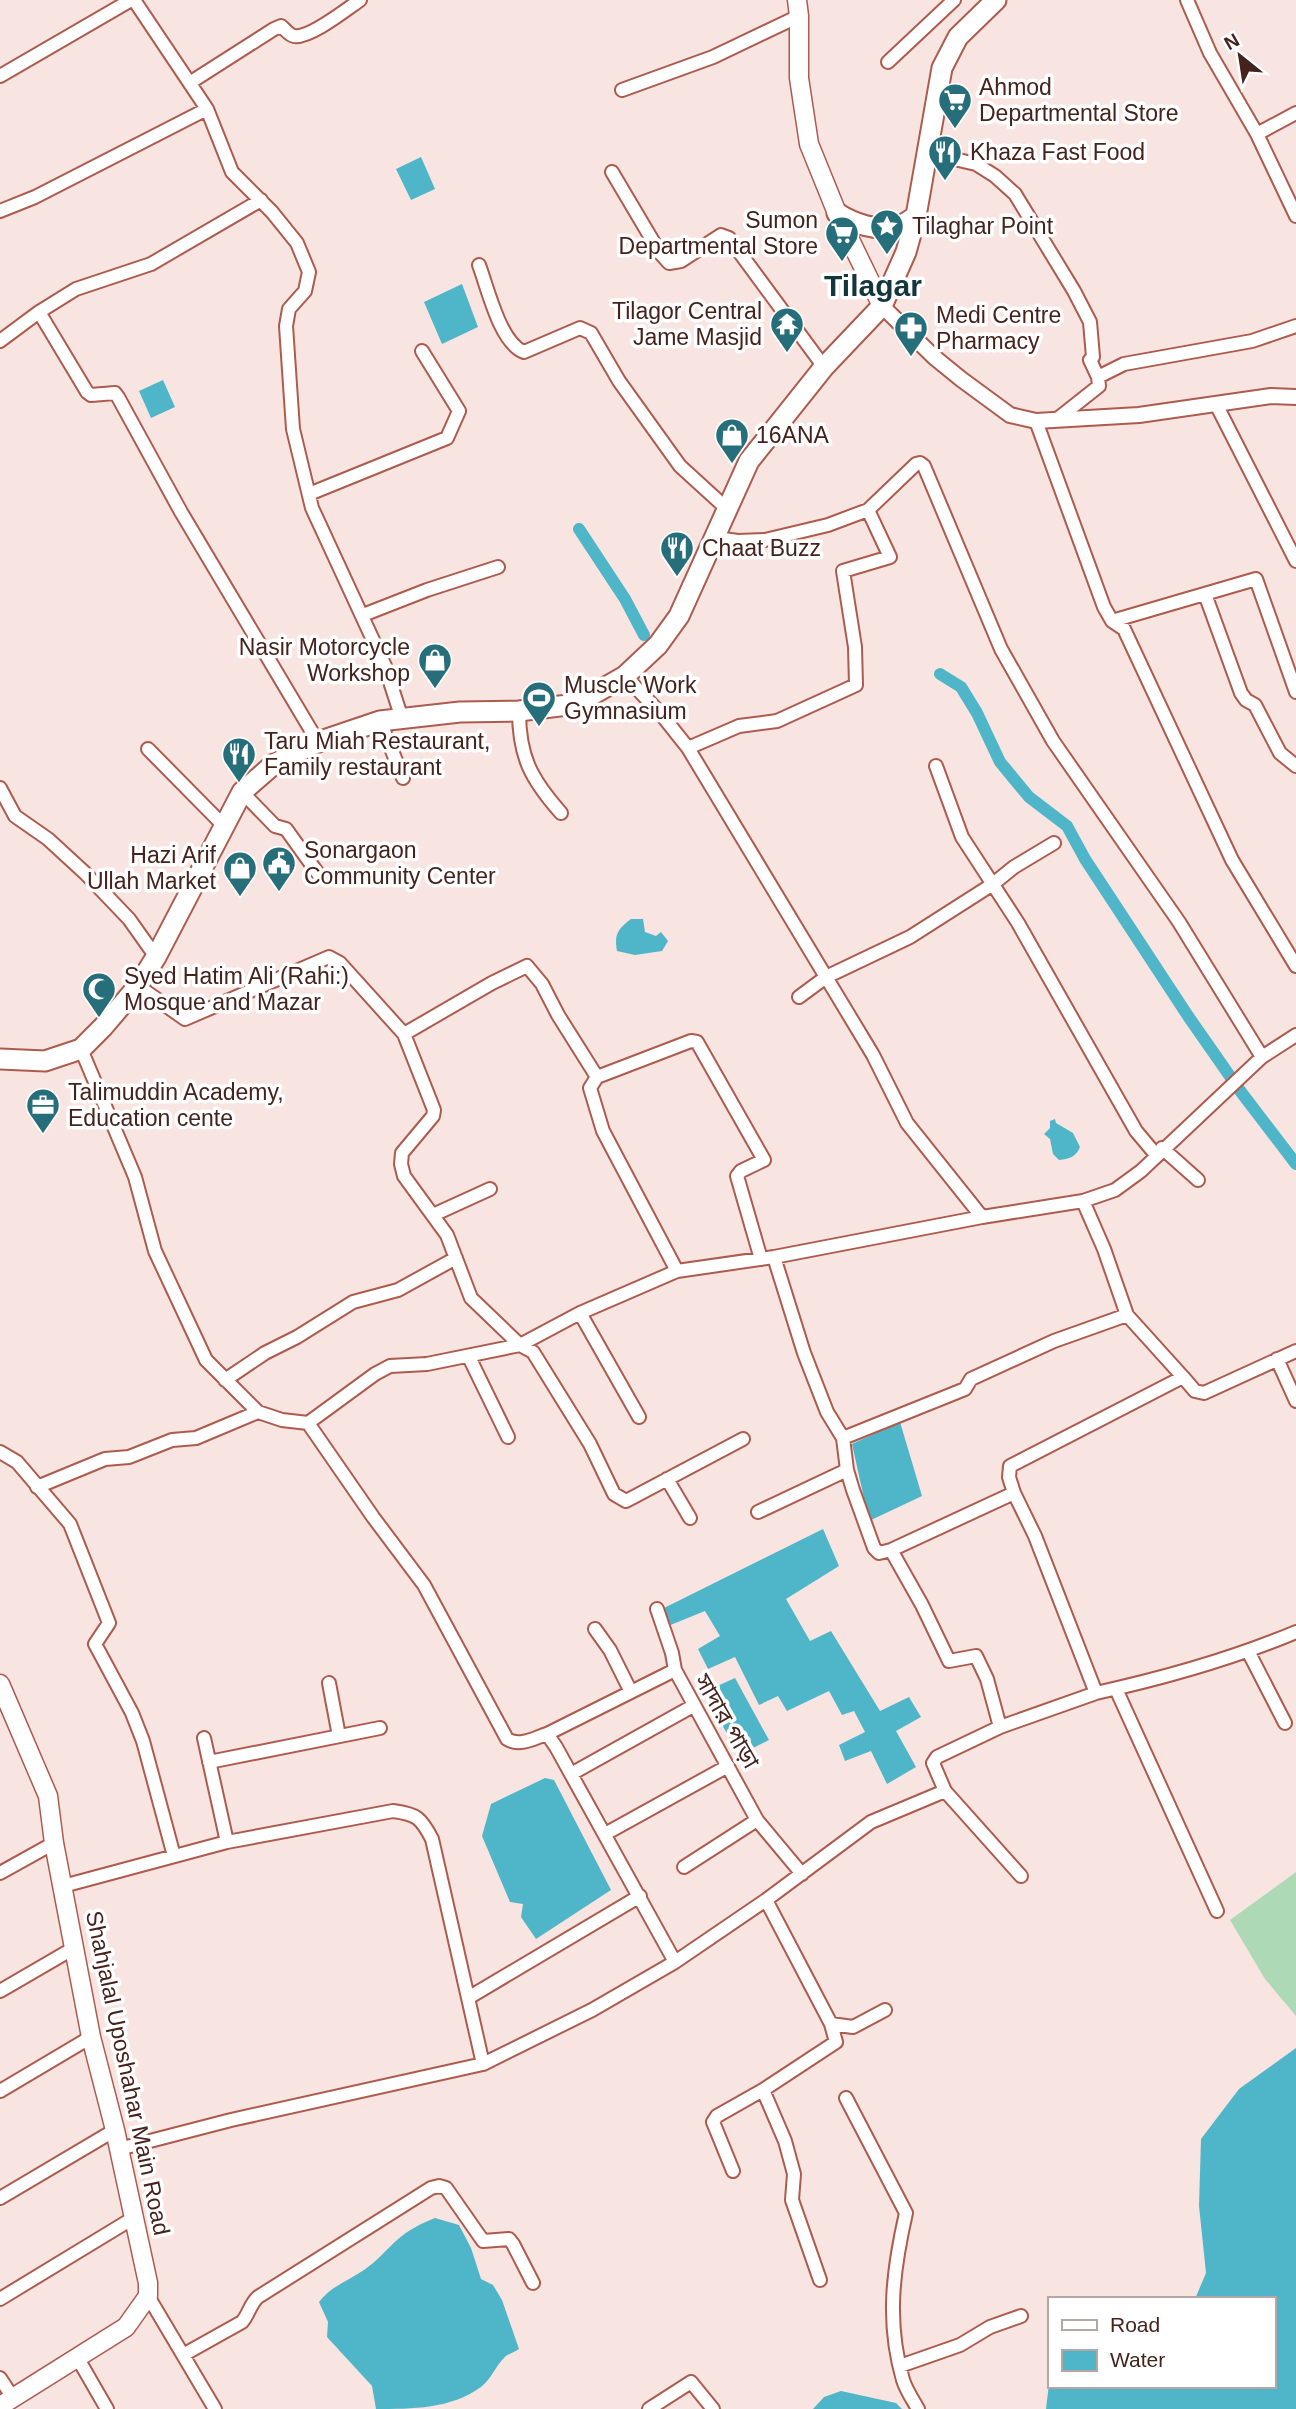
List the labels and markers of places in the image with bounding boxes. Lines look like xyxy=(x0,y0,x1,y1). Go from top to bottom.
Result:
place label: Ahmod Departmental Store xyxy=(979,74,1178,126)
supermarket icon: Ahmod Departmental Store xyxy=(936,81,974,130)
restaurant icon: Khaza Fast Food xyxy=(926,133,964,182)
place label: Khaza Fast Food xyxy=(970,139,1145,165)
place label: Sumon Departmental Store xyxy=(619,207,818,259)
place icon: Tilaghar Point xyxy=(868,207,906,256)
place label: Tilaghar Point xyxy=(912,213,1054,239)
supermarket icon: Sumon Departmental Store xyxy=(823,214,861,263)
place label: Tilagor Central Jame Masjid xyxy=(612,298,762,350)
place label: Medi Centre Pharmacy xyxy=(936,302,1061,354)
temple icon: Tilagor Central Jame Masjid xyxy=(768,305,806,354)
pharmacy icon: Medi Centre Pharmacy xyxy=(892,309,930,358)
shop icon: 16ANA xyxy=(713,416,751,465)
place label: 16ANA xyxy=(756,422,830,448)
restaurant icon: Chaat Buzz xyxy=(658,529,696,578)
place label: Chaat Buzz xyxy=(702,535,821,561)
place label: Nasir Motorcycle Workshop xyxy=(239,634,410,686)
shop icon: Nasir Motorcycle Workshop xyxy=(416,641,454,690)
place label: Muscle Work Gymnasium xyxy=(564,672,697,724)
sports icon: Muscle Work Gymnasium xyxy=(520,679,558,728)
place label: Taru Miah Restaurant, Family restaurant xyxy=(264,728,490,780)
restaurant icon: Taru Miah Restaurant, Family restaurant xyxy=(220,735,258,784)
place label: Sonargaon Community Center xyxy=(304,837,496,889)
place label: Hazi Arif Ullah Market xyxy=(87,842,217,894)
public building icon: Sonargaon Community Center xyxy=(260,844,298,893)
shop icon: Hazi Arif Ullah Market xyxy=(221,849,259,898)
place label: Syed Hatim Ali (Rahi:) Mosque and Mazar xyxy=(124,963,349,1015)
mosque icon: Syed Hatim Ali (Rahi:) Mosque and Mazar xyxy=(80,970,118,1019)
place label: Talimuddin Academy, Education cente xyxy=(68,1079,284,1131)
office icon: Talimuddin Academy, Education cente xyxy=(24,1086,62,1135)

